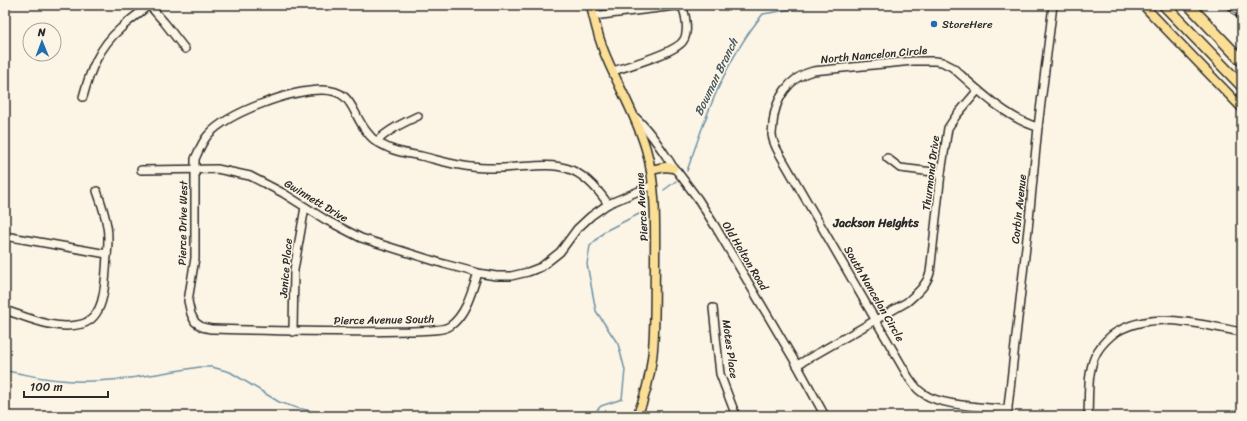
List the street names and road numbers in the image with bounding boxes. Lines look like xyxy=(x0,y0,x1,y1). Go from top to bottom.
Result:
street label: North Nancelon Circle xyxy=(820,41,929,69)
street label: Thurmond Drive xyxy=(917,134,945,212)
street label: Pierce Avenue xyxy=(630,171,654,242)
street label: Corbin Avenue xyxy=(1006,173,1032,245)
street label: Gwinnett Drive xyxy=(280,174,352,228)
street label: Pierce Drive West xyxy=(173,180,193,266)
street label: Old Holton Road xyxy=(717,218,774,295)
street label: Janice Place xyxy=(274,237,298,300)
street label: South Nancelon Circle xyxy=(839,242,910,346)
street label: Pierce Avenue South xyxy=(334,310,435,330)
street label: Motes Place xyxy=(716,318,744,380)

